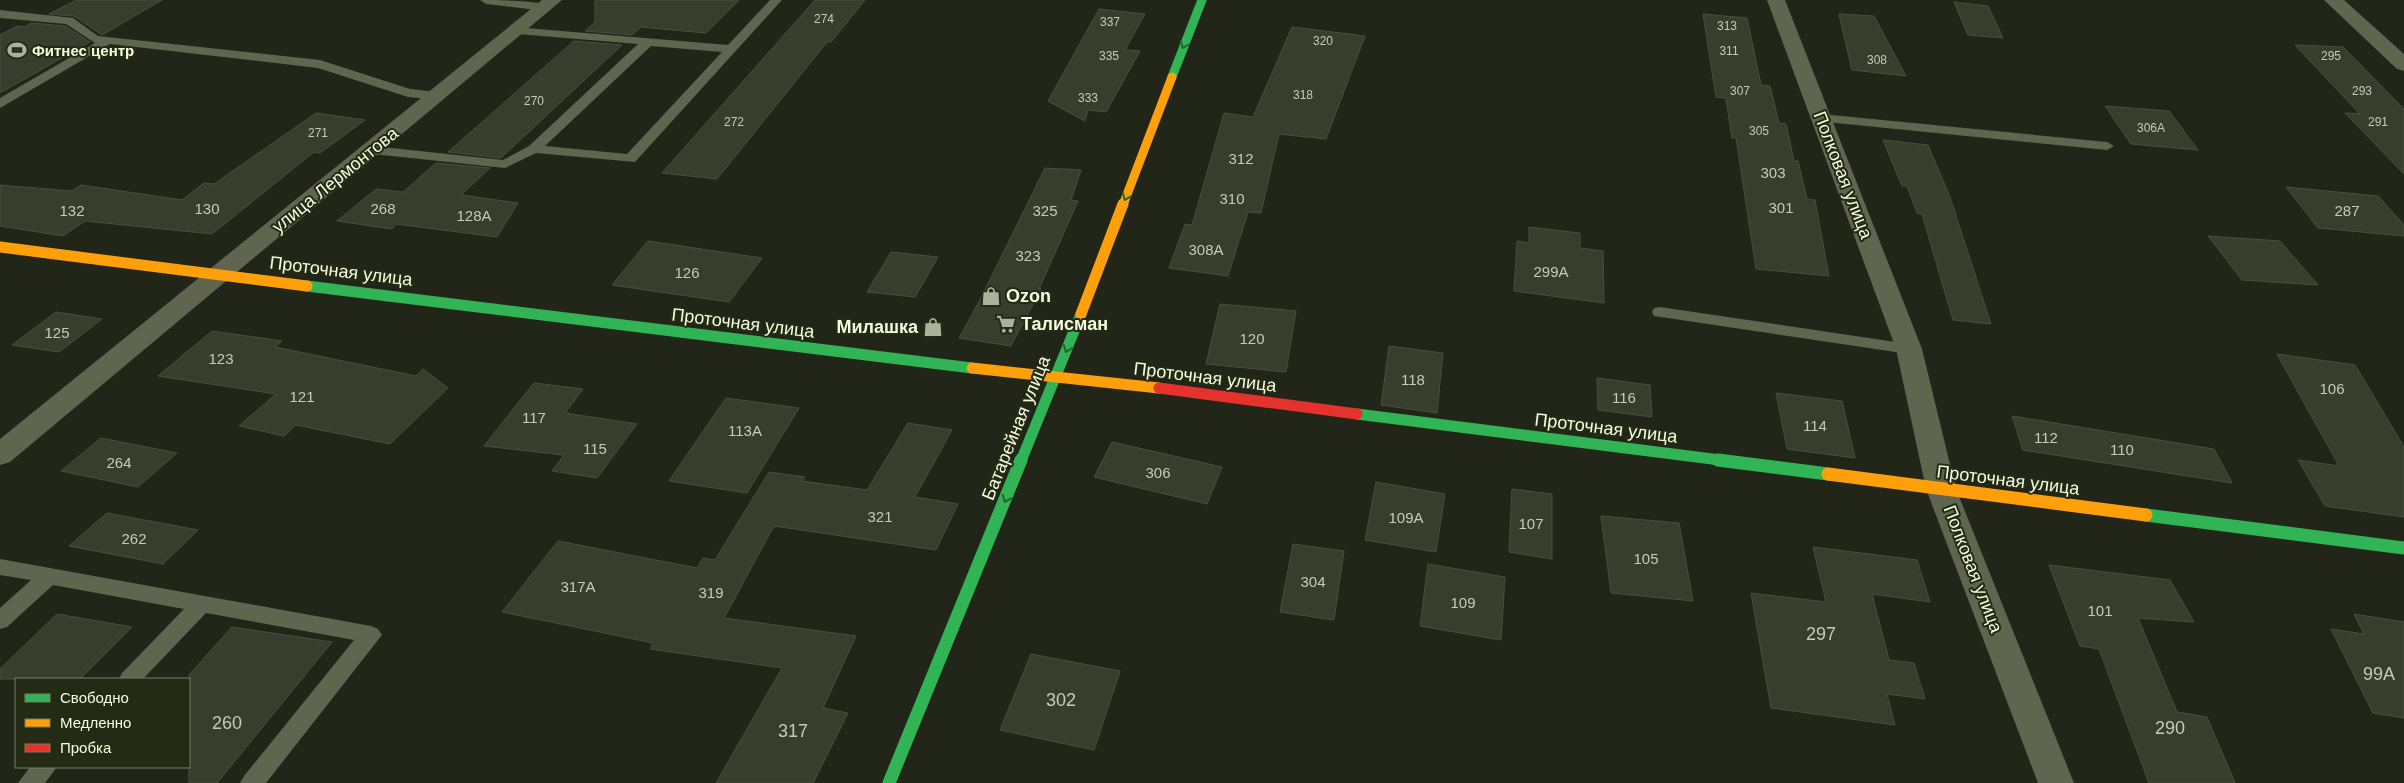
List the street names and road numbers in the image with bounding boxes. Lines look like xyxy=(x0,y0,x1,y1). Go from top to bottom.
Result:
street label: Полковая улица xyxy=(1810,109,1877,242)
street label: улица Лермонтова xyxy=(268,123,403,237)
street label: Проточная улица xyxy=(268,252,415,290)
street label: Проточная улица xyxy=(670,304,817,342)
street label: Батарейная улица xyxy=(978,352,1054,503)
street label: Проточная улица xyxy=(1132,358,1279,396)
street label: Проточная улица xyxy=(1533,409,1680,447)
street label: Проточная улица xyxy=(1935,461,2082,499)
street label: Полковая улица xyxy=(1940,503,2007,636)

